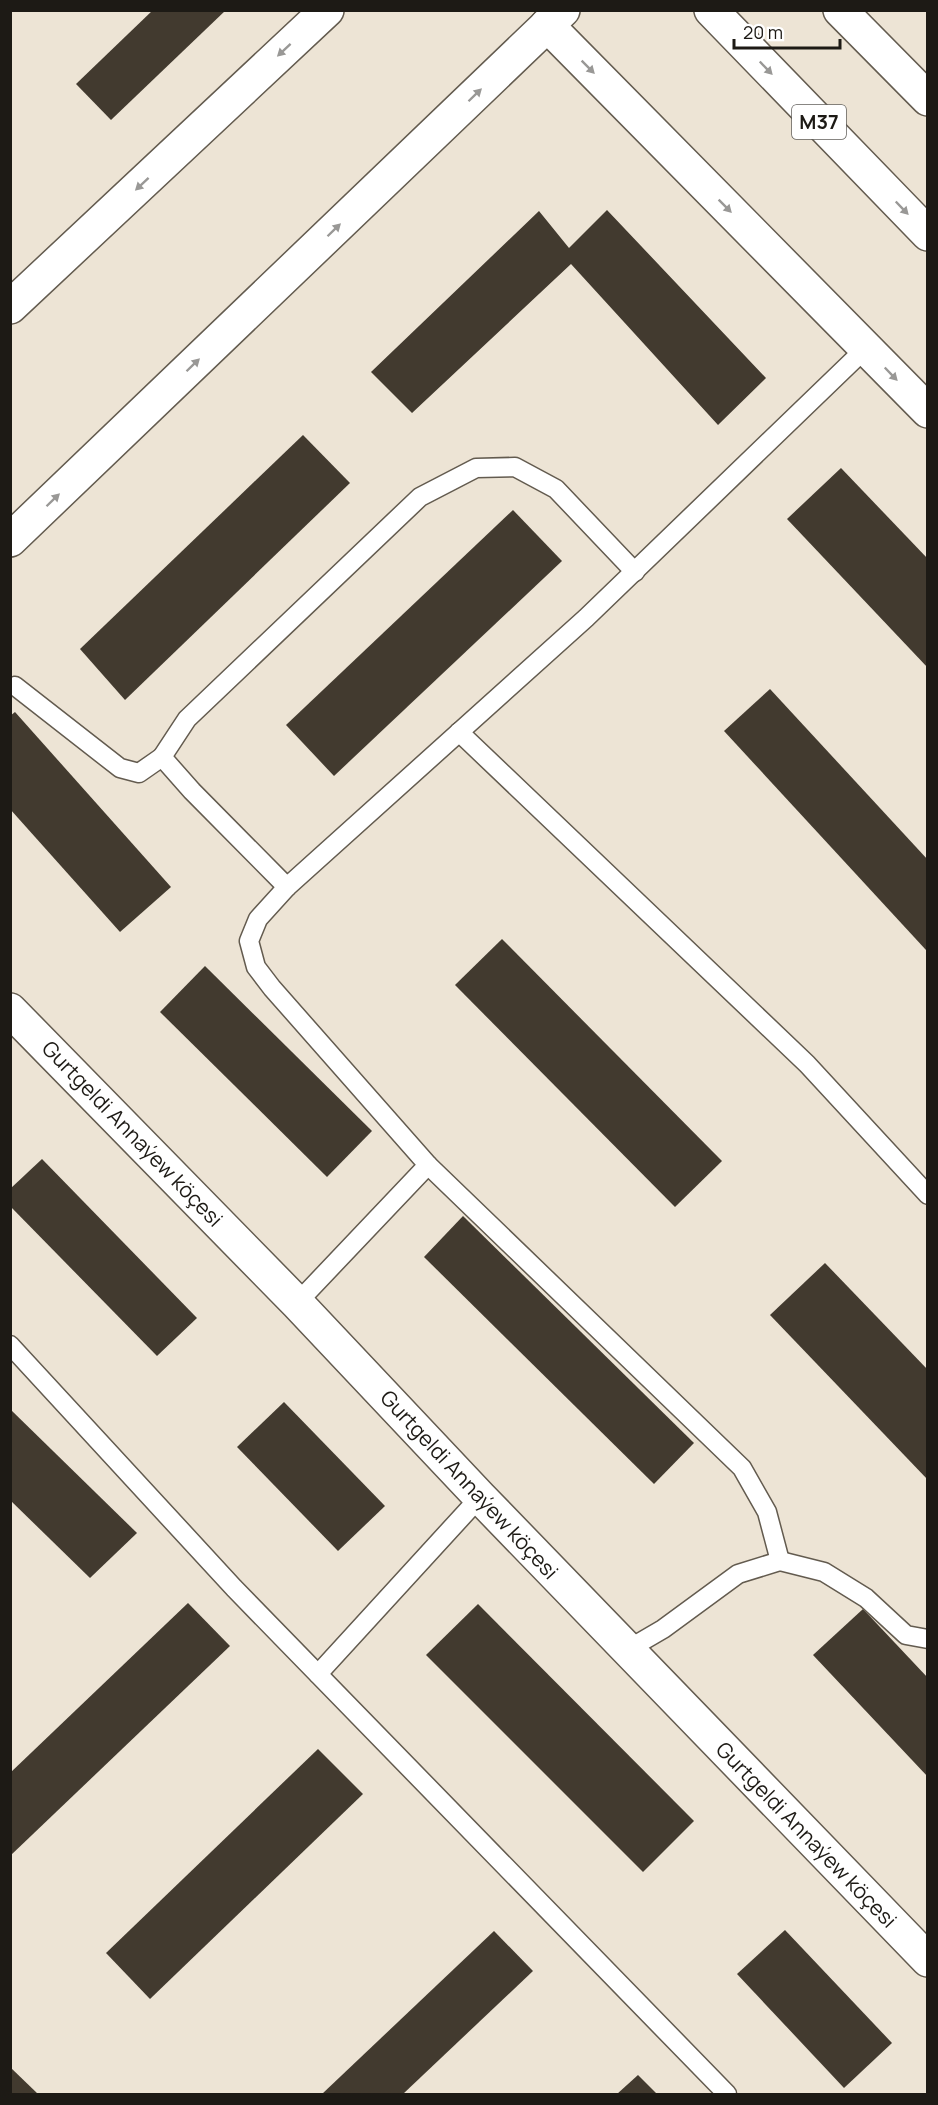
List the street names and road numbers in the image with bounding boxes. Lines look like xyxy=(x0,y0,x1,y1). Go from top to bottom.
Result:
road number: M37 xyxy=(792,105,846,139)
street label: Gurtgeldi Annaýew köçesi xyxy=(36,1034,229,1232)
street label: Gurtgeldi Annaýew köçesi xyxy=(375,1384,565,1585)
street label: Gurtgeldi Annaýew köçesi xyxy=(710,1735,903,1933)

